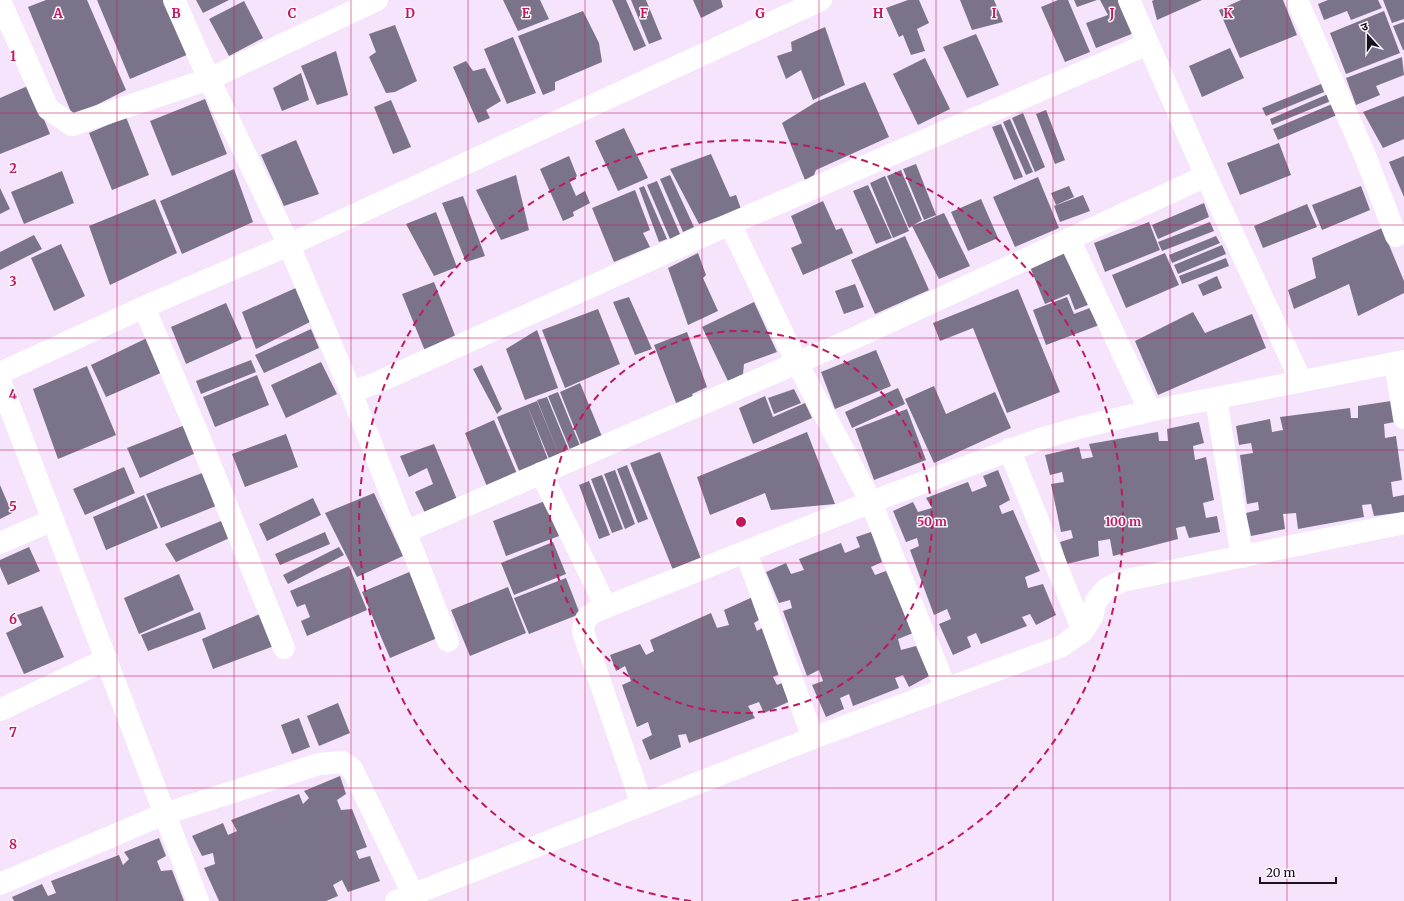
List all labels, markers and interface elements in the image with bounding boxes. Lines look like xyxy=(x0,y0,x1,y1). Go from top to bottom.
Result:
text: A xyxy=(52,5,63,22)
text: B xyxy=(171,5,181,22)
text: C xyxy=(288,5,297,22)
text: D xyxy=(405,5,415,22)
text: E xyxy=(522,5,531,22)
text: F xyxy=(640,5,648,22)
text: G xyxy=(755,5,765,22)
text: H xyxy=(873,5,884,22)
text: I xyxy=(991,5,997,22)
text: J xyxy=(1108,5,1115,22)
text: K xyxy=(1223,5,1233,22)
north arrow xyxy=(1348,16,1388,56)
text: उ xyxy=(1359,19,1370,34)
text: 1 xyxy=(10,48,16,65)
text: 2 xyxy=(9,160,17,177)
text: 3 xyxy=(9,273,17,290)
text: 4 xyxy=(9,386,18,403)
text: 5 xyxy=(9,498,17,515)
text: 50 m xyxy=(917,514,947,529)
text: 100 m xyxy=(1105,514,1141,529)
centre of rings xyxy=(734,515,748,529)
text: 6 xyxy=(9,611,17,628)
text: 7 xyxy=(9,724,17,741)
text: 8 xyxy=(9,836,17,853)
scale bar xyxy=(1260,859,1336,885)
text: 20 m xyxy=(1266,865,1295,880)

